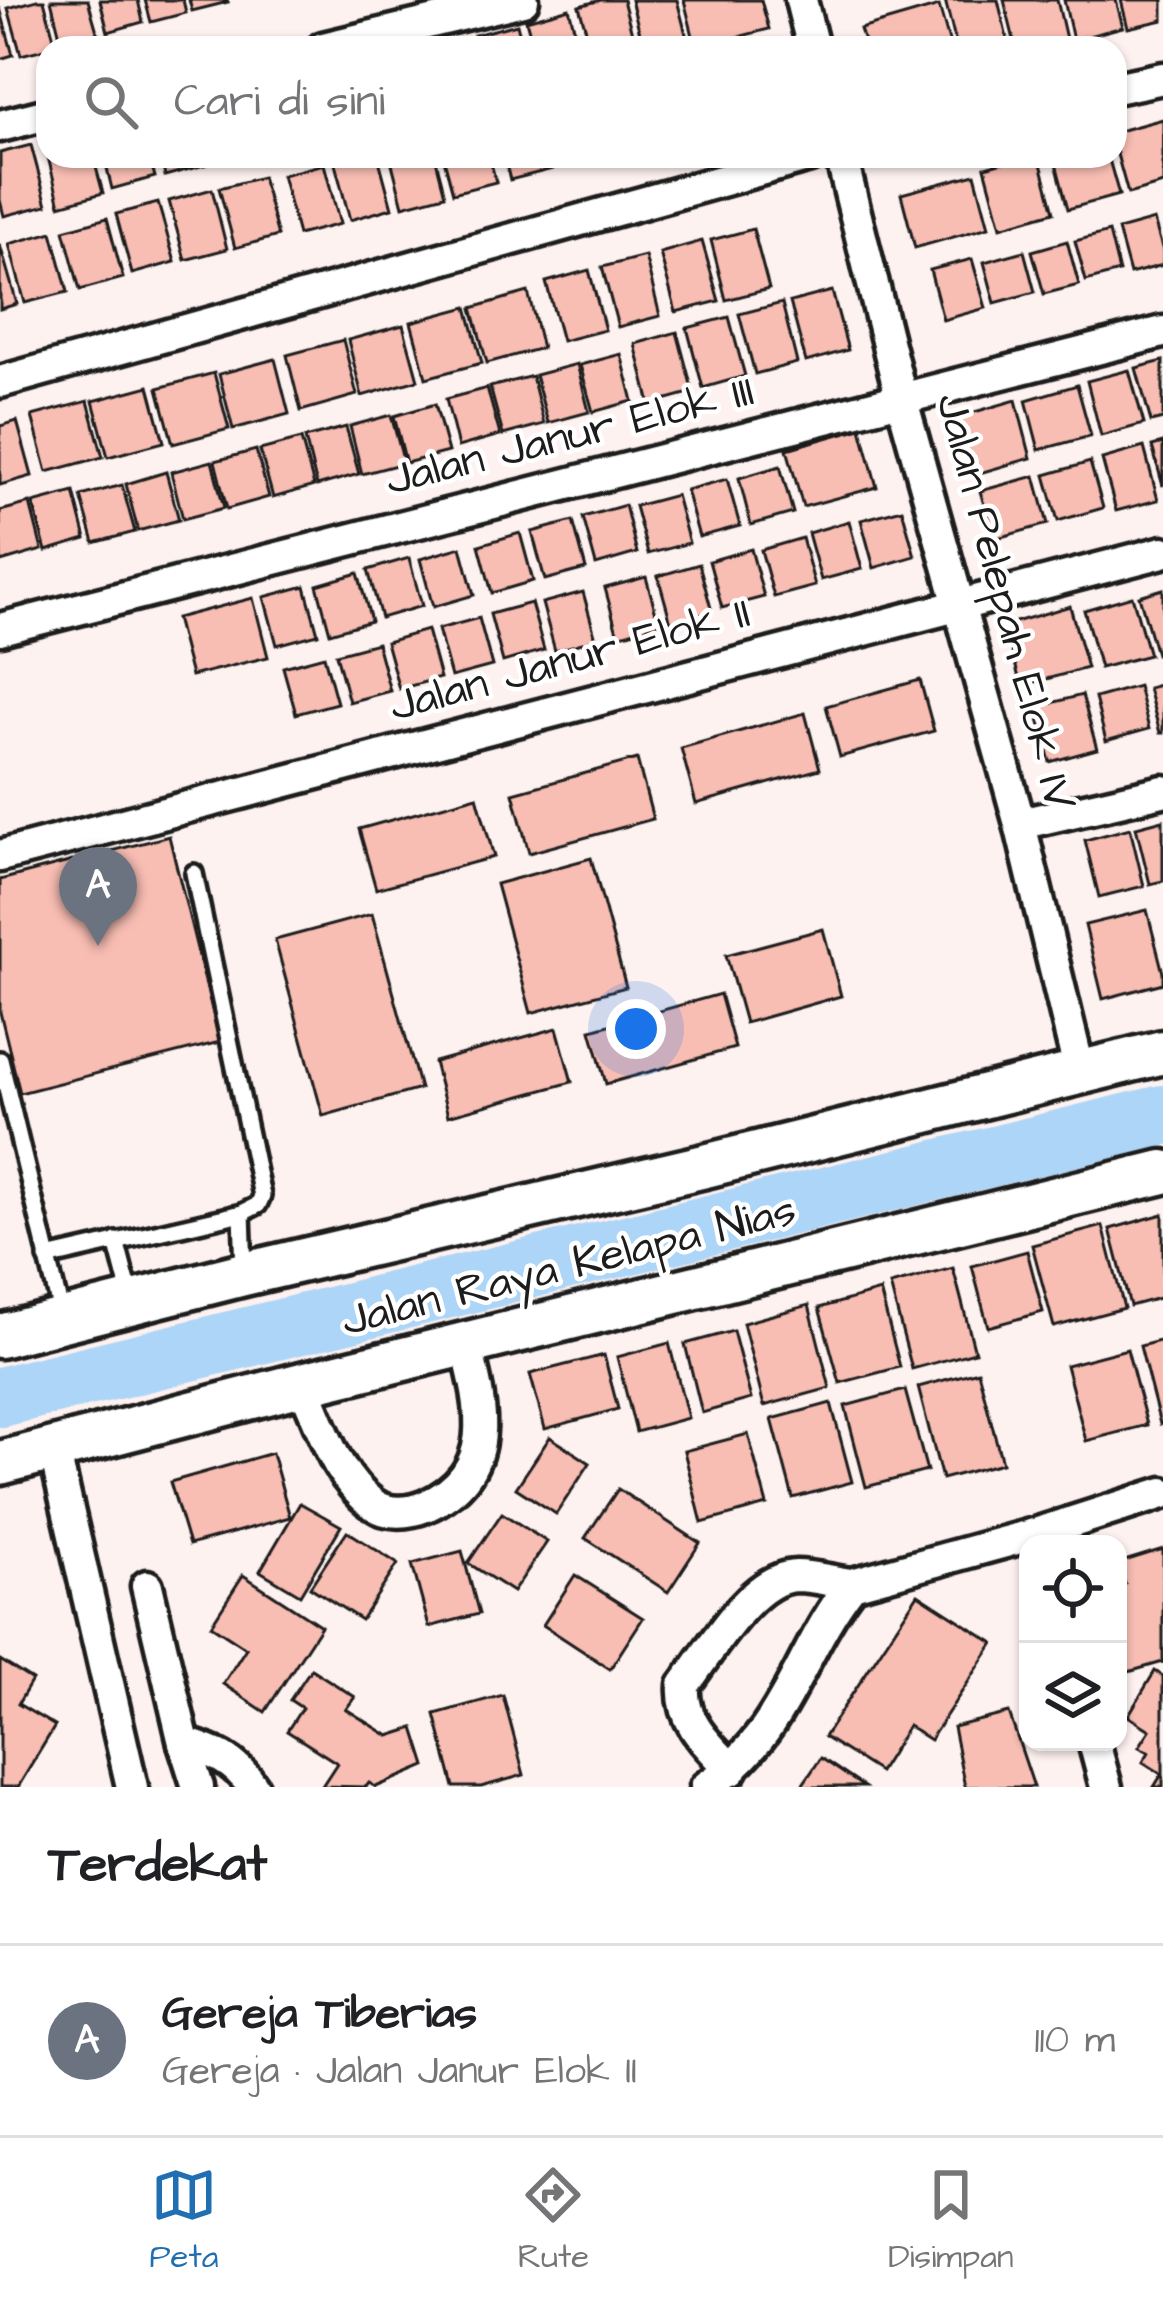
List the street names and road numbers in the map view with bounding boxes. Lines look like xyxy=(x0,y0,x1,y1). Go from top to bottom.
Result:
street label: Jalan Janur Elok III xyxy=(379,360,761,512)
street label: Jalan Pelepah Elok IV xyxy=(919,386,1091,818)
street label: Jalan Janur Elok II xyxy=(383,582,757,738)
street label: Jalan Raya Kelapa Nias xyxy=(336,1180,803,1353)

